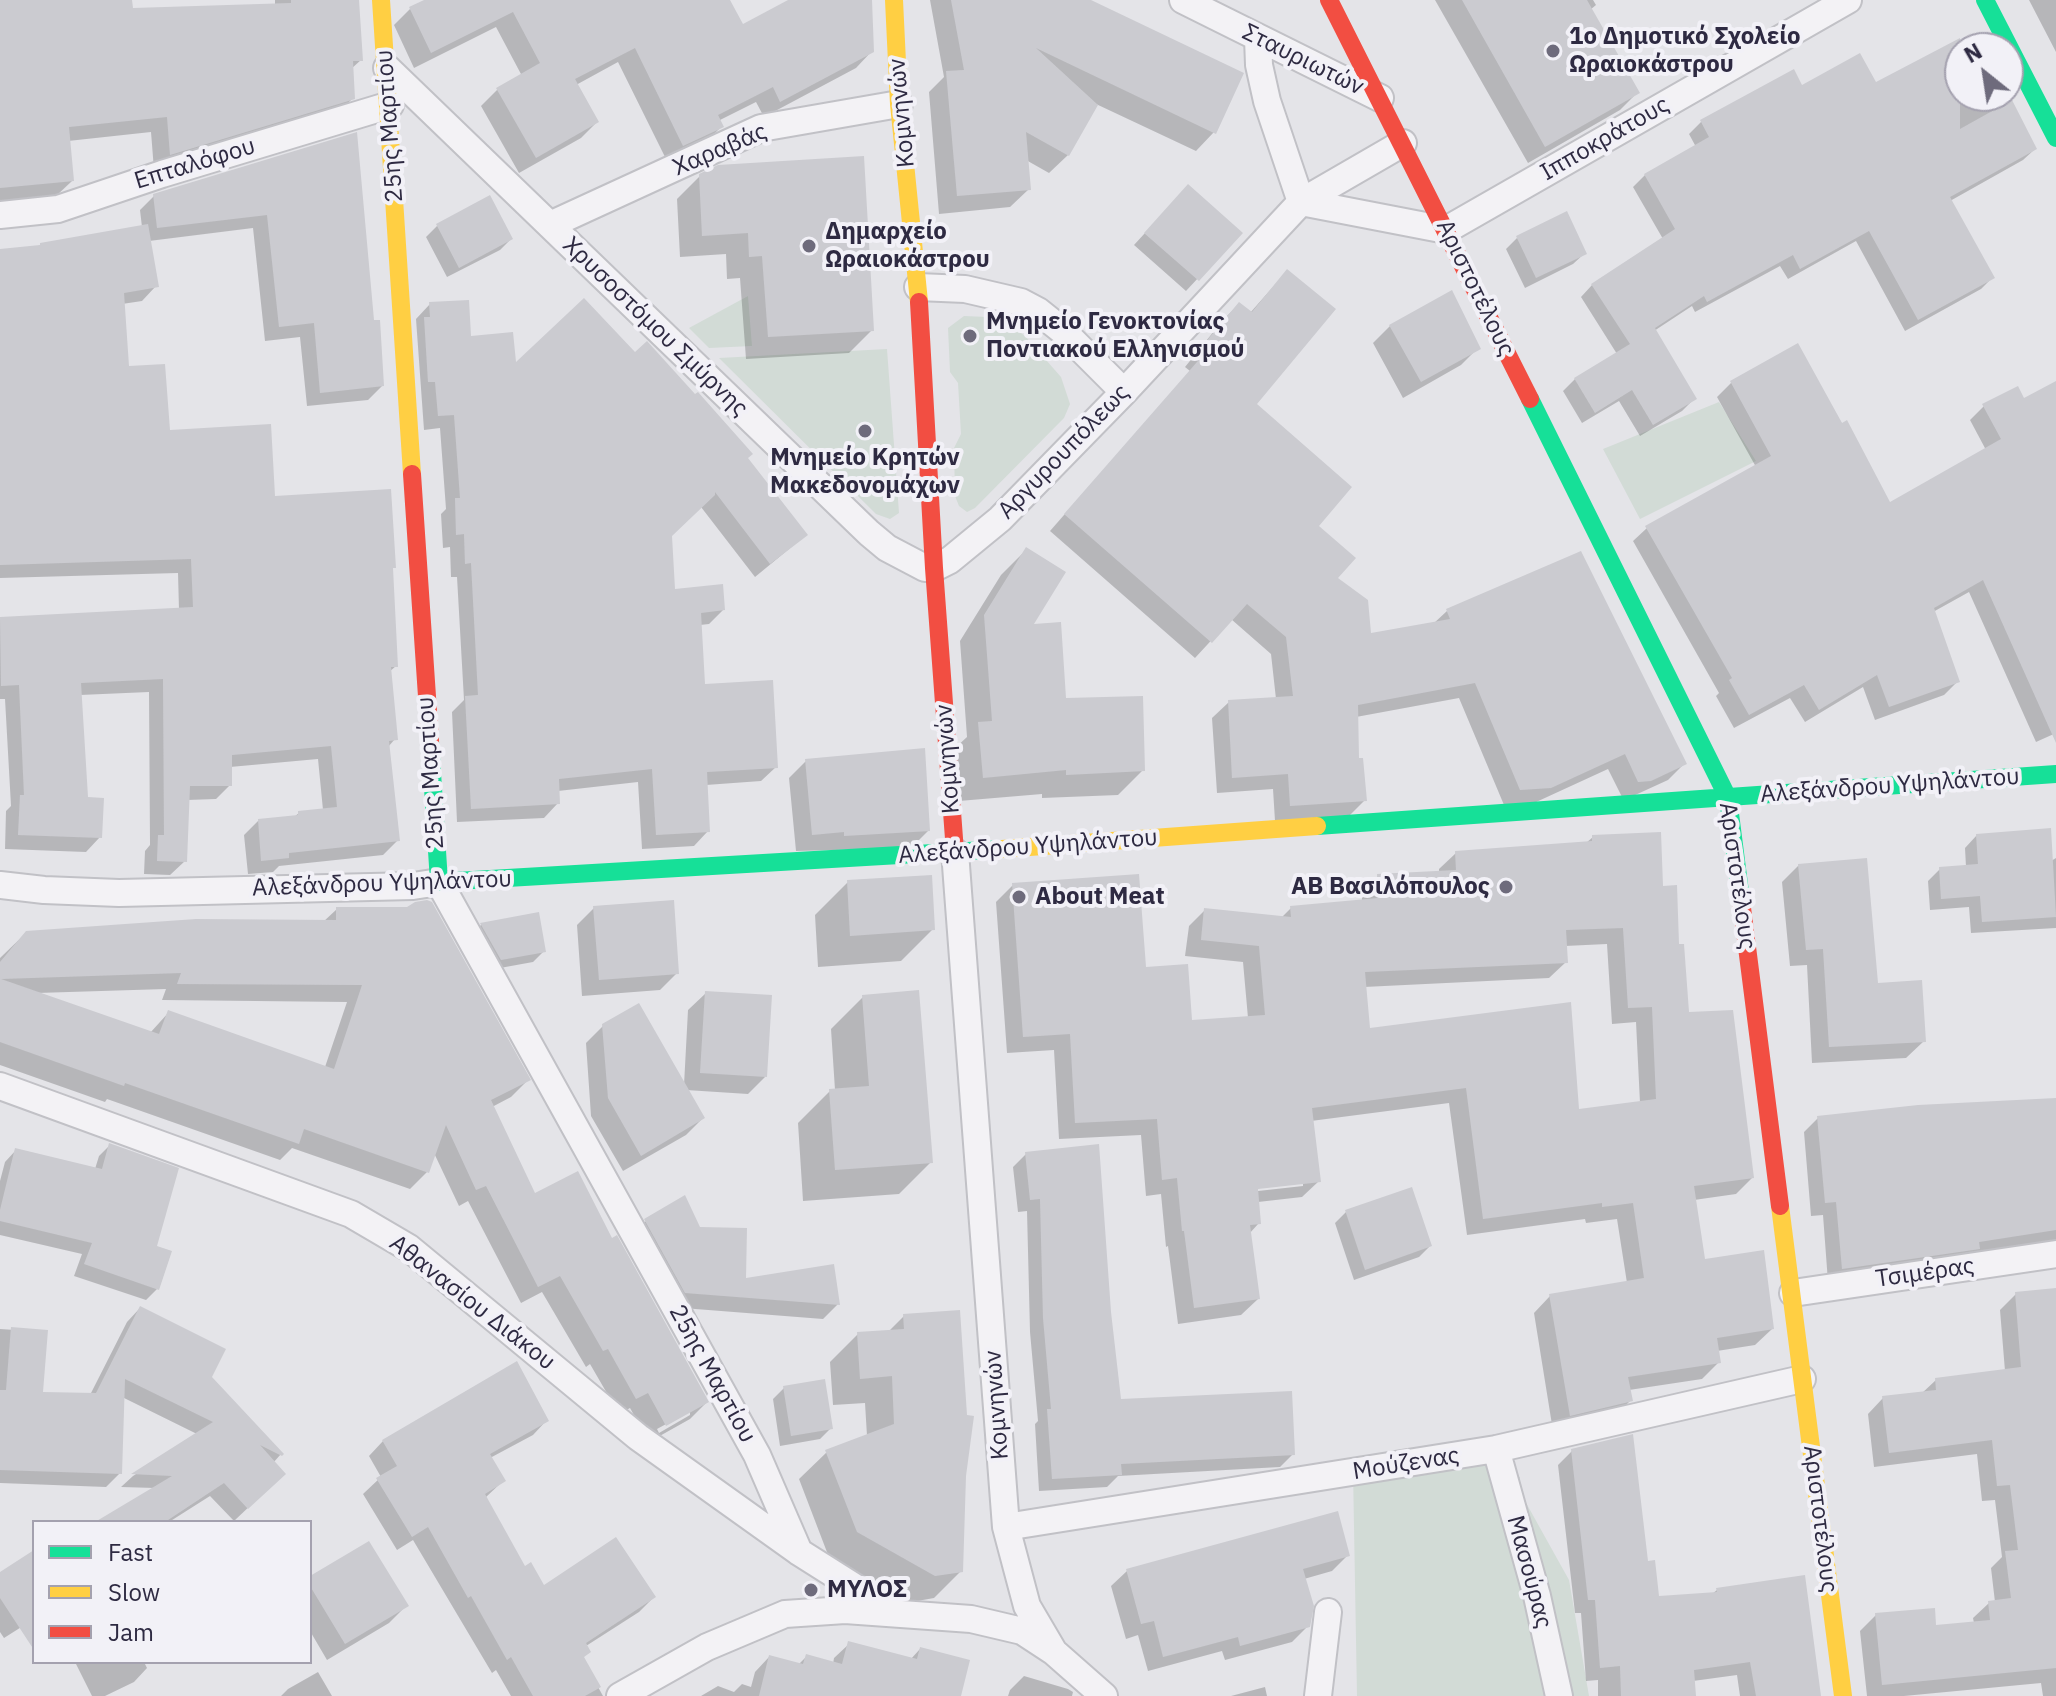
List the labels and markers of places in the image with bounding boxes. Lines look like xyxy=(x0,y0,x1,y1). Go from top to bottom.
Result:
place label: 1ο Δημοτικό Σχολείο Ωραιοκάστρου xyxy=(1569,23,1801,79)
marker: 1ο Δημοτικό Σχολείο Ωραιοκάστρου xyxy=(1544,42,1562,60)
place label: Δημαρχείο Ωραιοκάστρου xyxy=(825,218,990,274)
marker: Δημαρχείο Ωραιοκάστρου xyxy=(800,237,818,255)
place label: Μνημείο Γενοκτονίας Ποντιακού Ελληνισμού xyxy=(986,308,1244,364)
marker: Μνημείο Γενοκτονίας Ποντιακού Ελληνισμού xyxy=(961,327,979,345)
marker: Μνημείο Κρητών Μακεδονομάχων xyxy=(856,422,874,440)
place label: Μνημείο Κρητών Μακεδονομάχων xyxy=(770,444,960,500)
place label: ΑΒ Βασιλόπουλος xyxy=(1291,873,1490,901)
marker: ΑΒ Βασιλόπουλος xyxy=(1497,878,1515,896)
place label: About Meat xyxy=(1035,883,1165,911)
marker: About Meat xyxy=(1010,888,1028,906)
place label: ΜΥΛΟΣ xyxy=(827,1576,907,1604)
marker: ΜΥΛΟΣ xyxy=(802,1581,820,1599)

